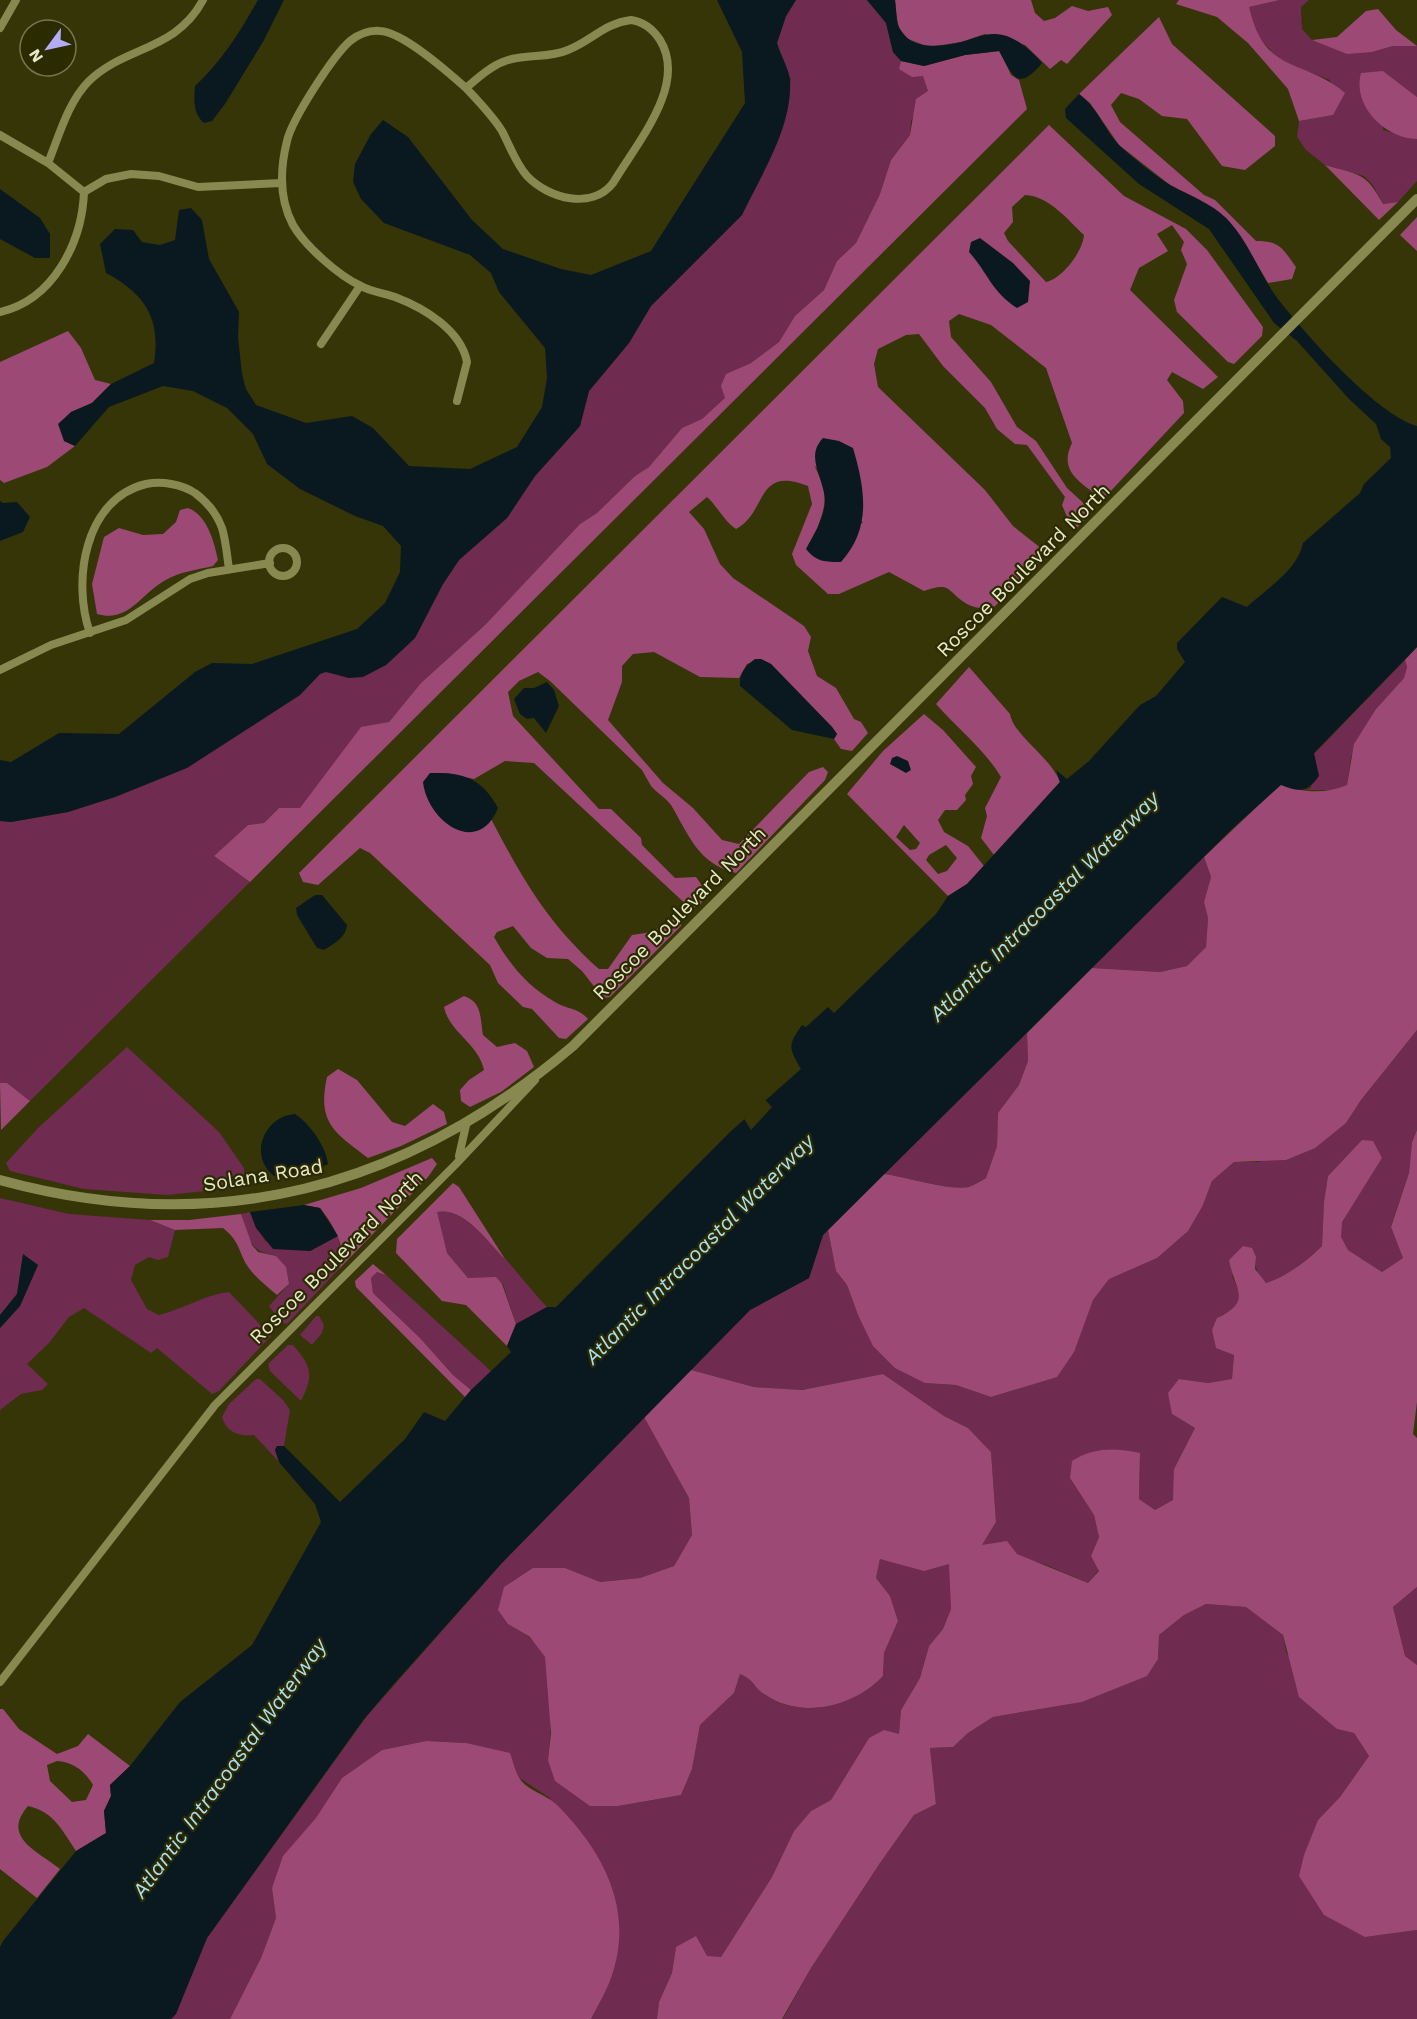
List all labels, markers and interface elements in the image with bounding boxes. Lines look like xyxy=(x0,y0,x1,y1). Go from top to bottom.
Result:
north arrow xyxy=(18,18,78,78)
text: N xyxy=(25,46,47,66)
street label: Roscoe Boulevard North xyxy=(931,478,1115,662)
water label: Atlantic Intracoastal Waterway xyxy=(923,785,1165,1027)
street label: Roscoe Boulevard North xyxy=(587,821,771,1005)
water label: Atlantic Intracoastal Waterway xyxy=(578,1128,820,1370)
street label: Solana Road xyxy=(201,1154,325,1196)
street label: Roscoe Boulevard North xyxy=(244,1165,428,1349)
water label: Atlantic Intracoastal Waterway xyxy=(126,1632,332,1903)

